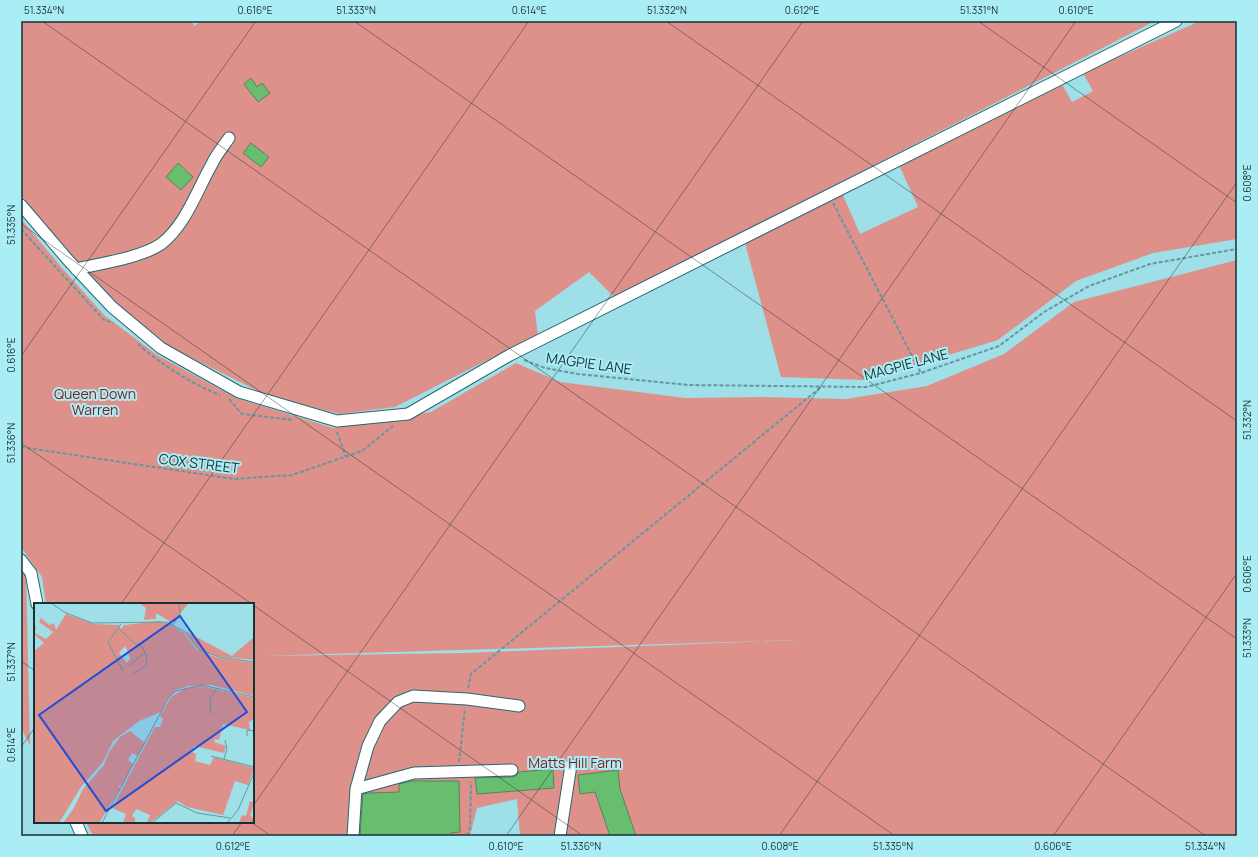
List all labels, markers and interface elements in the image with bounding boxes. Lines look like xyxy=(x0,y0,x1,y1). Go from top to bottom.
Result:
text: 51.334°N xyxy=(24,3,64,17)
text: 0.616°E xyxy=(238,3,273,17)
text: 51.333°N xyxy=(336,3,376,17)
text: 0.614°E xyxy=(512,3,547,17)
text: 51.332°N xyxy=(647,3,687,17)
text: 0.612°E xyxy=(785,3,820,17)
text: 51.331°N xyxy=(960,3,998,17)
text: 0.610°E xyxy=(1059,3,1094,17)
text: 0.608°E xyxy=(1240,164,1254,201)
text: 51.335°N xyxy=(4,205,18,245)
text: 0.616°E xyxy=(4,337,18,373)
street label: MAGPIE LANE xyxy=(862,344,950,384)
street label: MAGPIE LANE xyxy=(545,348,633,378)
park label: Queen Down Warren xyxy=(54,384,136,419)
text: 51.332°N xyxy=(1240,400,1254,440)
text: 51.336°N xyxy=(4,423,18,463)
street label: COX STREET xyxy=(158,449,241,477)
text: 0.606°E xyxy=(1240,555,1254,593)
inset map xyxy=(34,603,254,823)
text: 51.333°N xyxy=(1240,618,1254,658)
text: 51.337°N xyxy=(4,642,18,682)
text: 0.614°E xyxy=(4,727,18,762)
park label: Matts Hill Farm xyxy=(528,753,622,772)
text: 0.612°E xyxy=(216,839,251,853)
text: 0.610°E xyxy=(489,839,524,853)
text: 51.336°N xyxy=(561,839,601,853)
text: 0.608°E xyxy=(762,839,799,853)
text: 51.335°N xyxy=(873,839,913,853)
text: 0.606°E xyxy=(1034,839,1072,853)
text: 51.334°N xyxy=(1185,839,1225,853)

